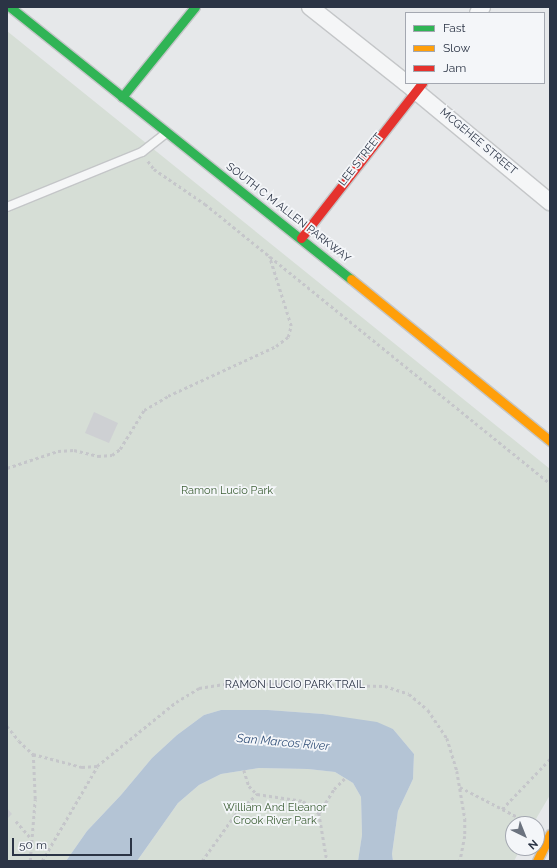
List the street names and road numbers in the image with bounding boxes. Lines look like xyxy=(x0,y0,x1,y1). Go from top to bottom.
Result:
street label: MCGEHEE STREET xyxy=(437,106,519,178)
street label: LEE STREET xyxy=(336,131,386,189)
street label: SOUTH C M ALLEN PARKWAY xyxy=(223,160,353,266)
street label: RAMON LUCIO PARK TRAIL xyxy=(225,678,365,692)

